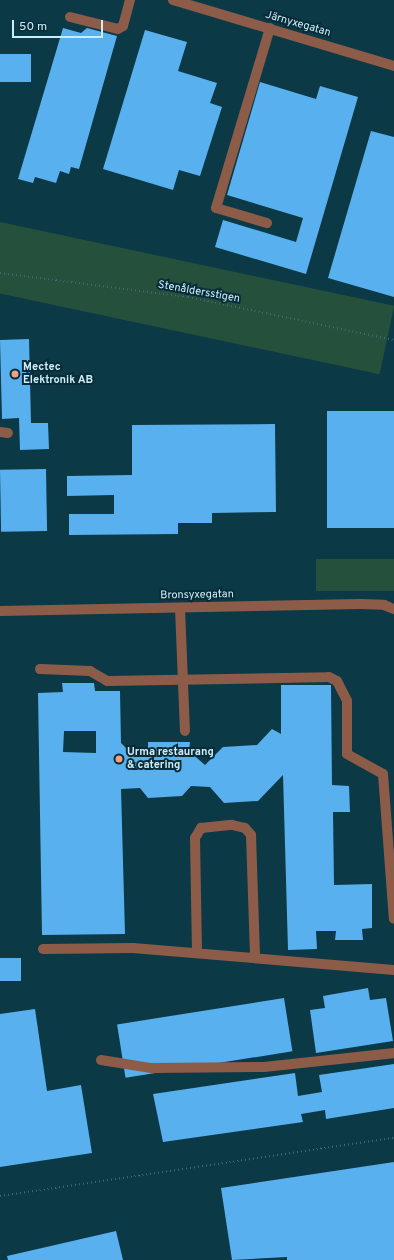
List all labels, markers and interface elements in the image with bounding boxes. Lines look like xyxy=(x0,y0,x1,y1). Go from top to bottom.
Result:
street label: Järnyxegatan xyxy=(264,8,332,40)
scale bar xyxy=(14,12,105,38)
text: 50 m xyxy=(19,19,47,35)
street label: Stenåldersstigen xyxy=(157,278,241,306)
place label: Mectec Elektronik AB xyxy=(23,361,93,387)
marker: Mectec Elektronik AB xyxy=(10,369,20,379)
street label: Bronsyxegatan xyxy=(160,588,234,602)
place label: Urma restaurang & catering xyxy=(127,746,214,772)
marker: Urma restaurang & catering xyxy=(114,754,124,764)

